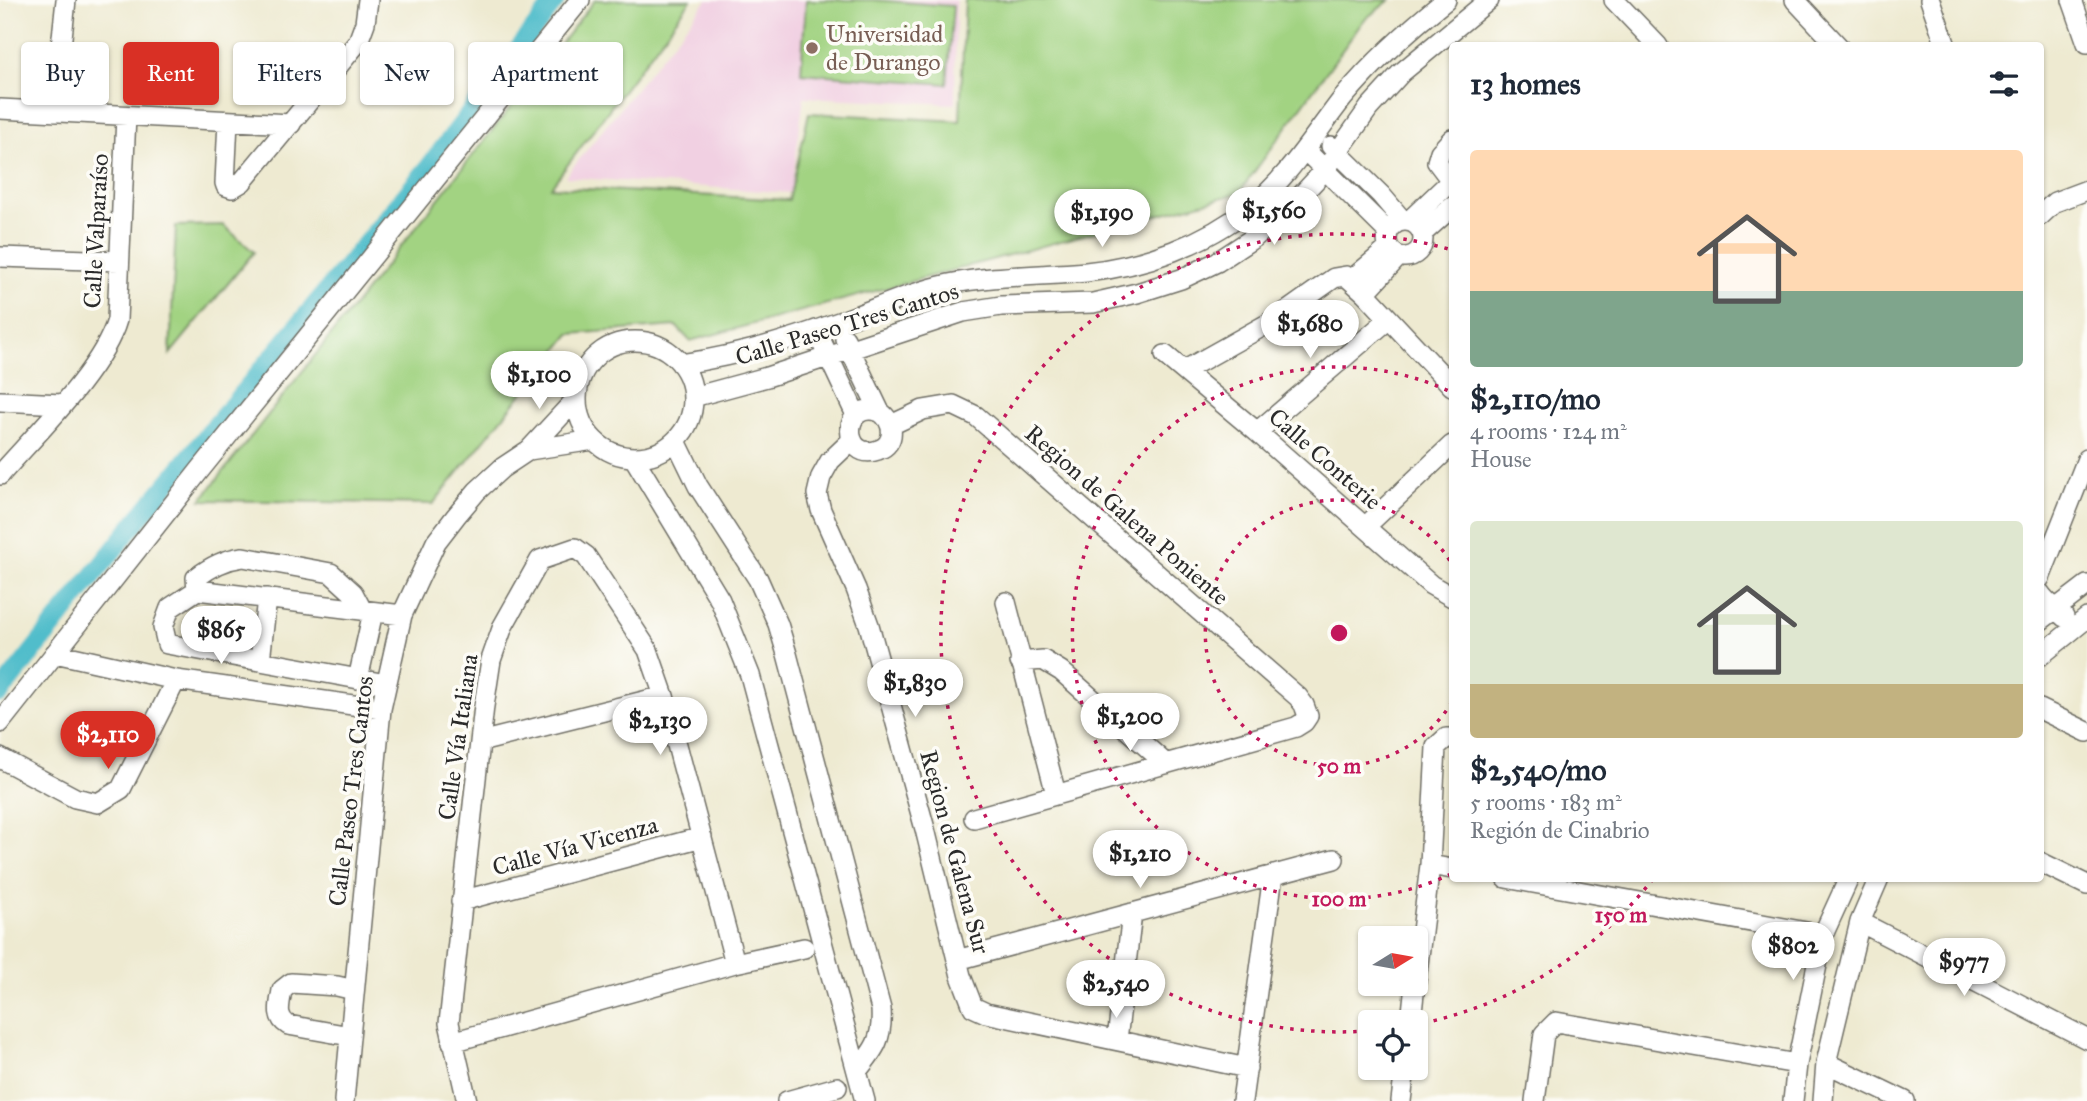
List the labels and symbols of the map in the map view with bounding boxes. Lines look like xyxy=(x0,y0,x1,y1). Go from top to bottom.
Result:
place label: Universidad de Durango xyxy=(826,19,943,77)
marker: Universidad de Durango xyxy=(804,40,820,56)
street label: Calle Valparaíso xyxy=(77,153,115,309)
pin: $1,560 xyxy=(1217,188,1331,247)
pin: $1,190 xyxy=(1045,190,1159,249)
street label: Calle Paseo Tres Cantos xyxy=(732,276,962,372)
pin: $1,680 xyxy=(1253,300,1367,360)
pin: $1,100 xyxy=(482,352,596,411)
street label: Calle Conterie xyxy=(1262,402,1388,516)
street label: Region de Galena Poniente xyxy=(1019,418,1235,612)
pin: $865 xyxy=(180,606,262,666)
centre of rings xyxy=(1327,621,1351,645)
street label: Calle Vía Italiana xyxy=(432,651,485,822)
pin: $1,830 xyxy=(858,660,972,719)
street label: Calle Paseo Tres Cantos xyxy=(322,674,380,908)
pin: $1,200 xyxy=(1073,694,1187,753)
pin: $2,130 xyxy=(603,698,717,757)
pin: $2,110 xyxy=(51,712,165,771)
street label: Region de Galena Sur xyxy=(913,747,997,957)
text: 50 m xyxy=(1317,753,1361,779)
street label: Calle Vía Vicenza xyxy=(489,809,662,882)
pin: $1,210 xyxy=(1083,830,1197,890)
text: 100 m xyxy=(1312,886,1367,912)
text: 150 m xyxy=(1595,902,1647,928)
pin: $802 xyxy=(1752,922,1834,982)
north arrow xyxy=(1358,926,1428,996)
pin: $977 xyxy=(1923,939,2005,998)
pin: $2,540 xyxy=(1059,960,1173,1020)

